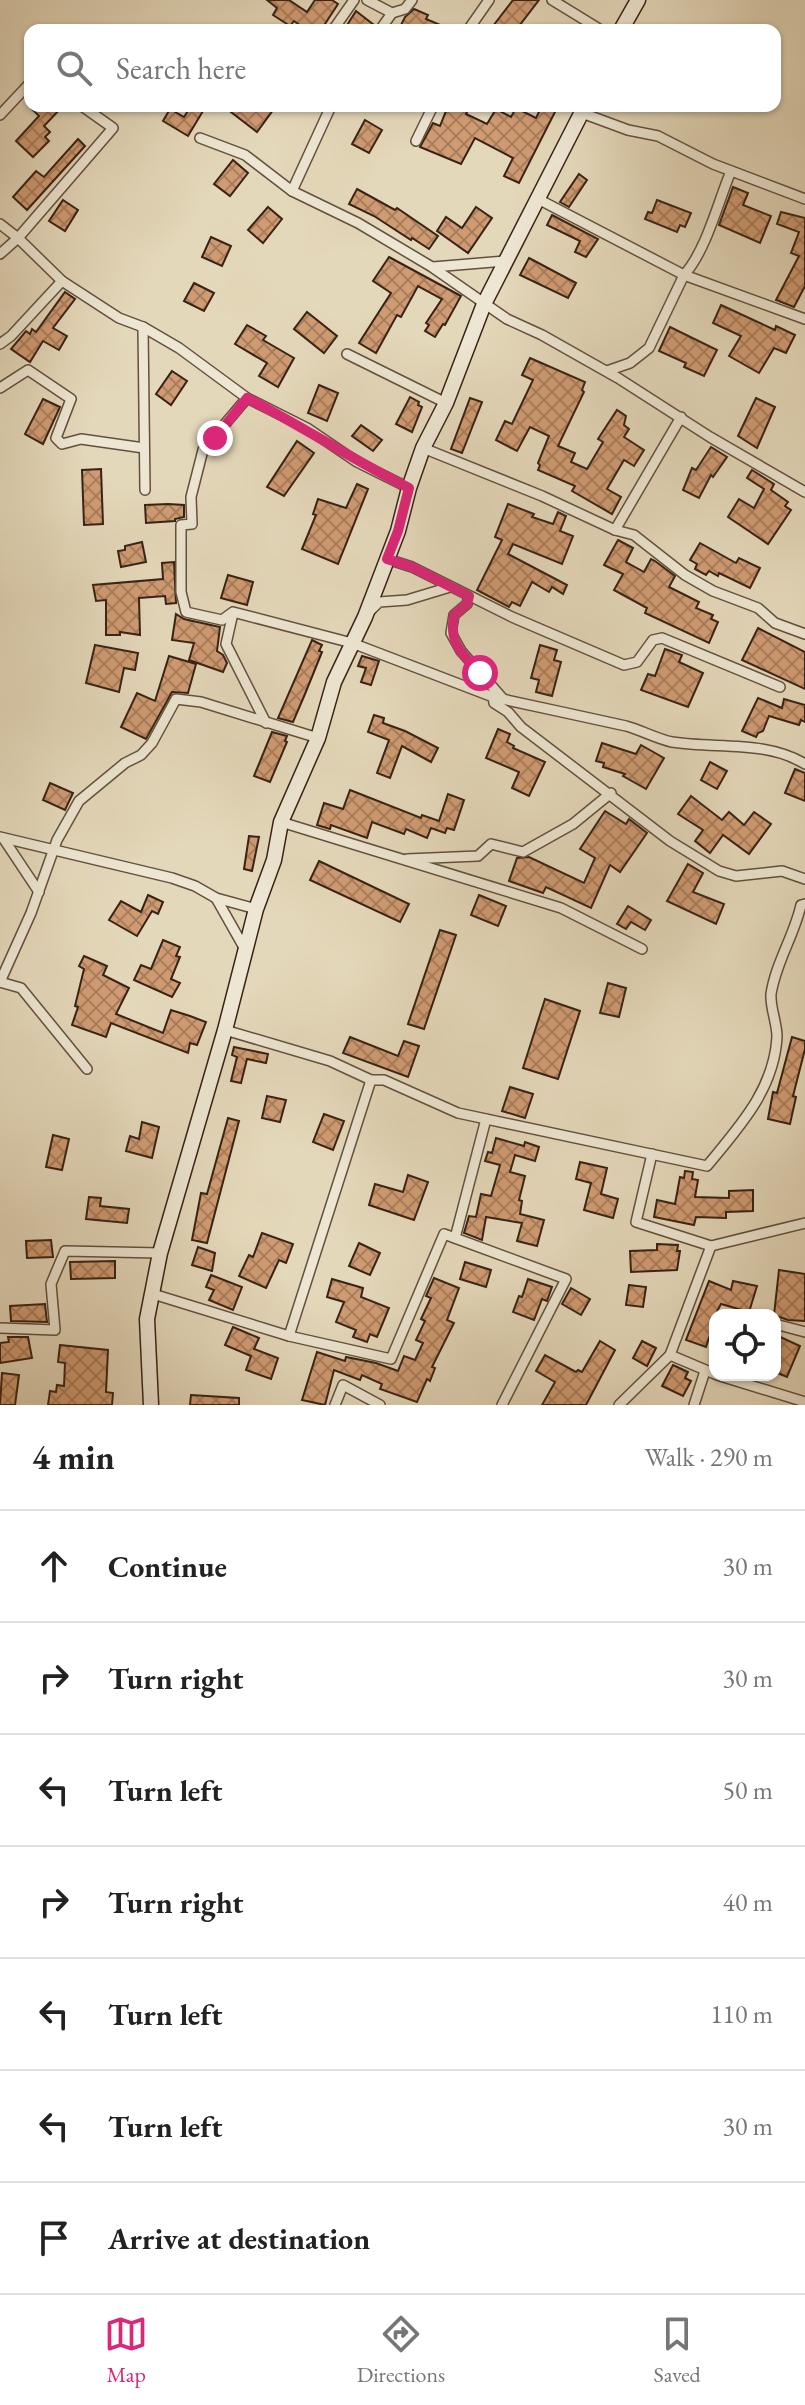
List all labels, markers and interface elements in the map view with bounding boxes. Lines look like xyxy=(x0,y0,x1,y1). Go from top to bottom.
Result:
search box xyxy=(24,24,781,112)
icon: search xyxy=(52,46,96,90)
text: Search here xyxy=(116,49,246,88)
route end xyxy=(197,420,233,456)
route start xyxy=(462,655,498,691)
map controls xyxy=(709,1309,781,1381)
button: locate xyxy=(709,1309,781,1381)
text: 4 min xyxy=(32,1435,115,1479)
text: Walk · 290 m xyxy=(645,1440,773,1474)
icon: ahead xyxy=(32,1544,76,1588)
text: Continue xyxy=(108,1547,227,1586)
text: 30 m xyxy=(723,1549,773,1583)
icon: right xyxy=(32,1656,76,1700)
text: Turn right xyxy=(108,1659,244,1698)
text: 30 m xyxy=(723,1661,773,1695)
icon: left xyxy=(32,1768,76,1812)
text: Turn left xyxy=(108,1771,222,1810)
text: 50 m xyxy=(723,1773,773,1807)
icon: right xyxy=(32,1880,76,1924)
text: Turn right xyxy=(108,1883,244,1922)
text: 40 m xyxy=(723,1885,773,1919)
icon: left xyxy=(32,1992,76,2036)
text: Turn left xyxy=(108,1995,222,2034)
text: 110 m xyxy=(710,1997,773,2031)
icon: left xyxy=(32,2104,76,2148)
text: Turn left xyxy=(108,2107,222,2146)
text: 30 m xyxy=(723,2109,773,2143)
icon: arrive xyxy=(32,2216,76,2260)
text: Arrive at destination xyxy=(108,2219,370,2258)
tab: Map xyxy=(104,2312,148,2389)
tab: Directions xyxy=(357,2312,445,2389)
tab: Saved xyxy=(654,2312,701,2389)

